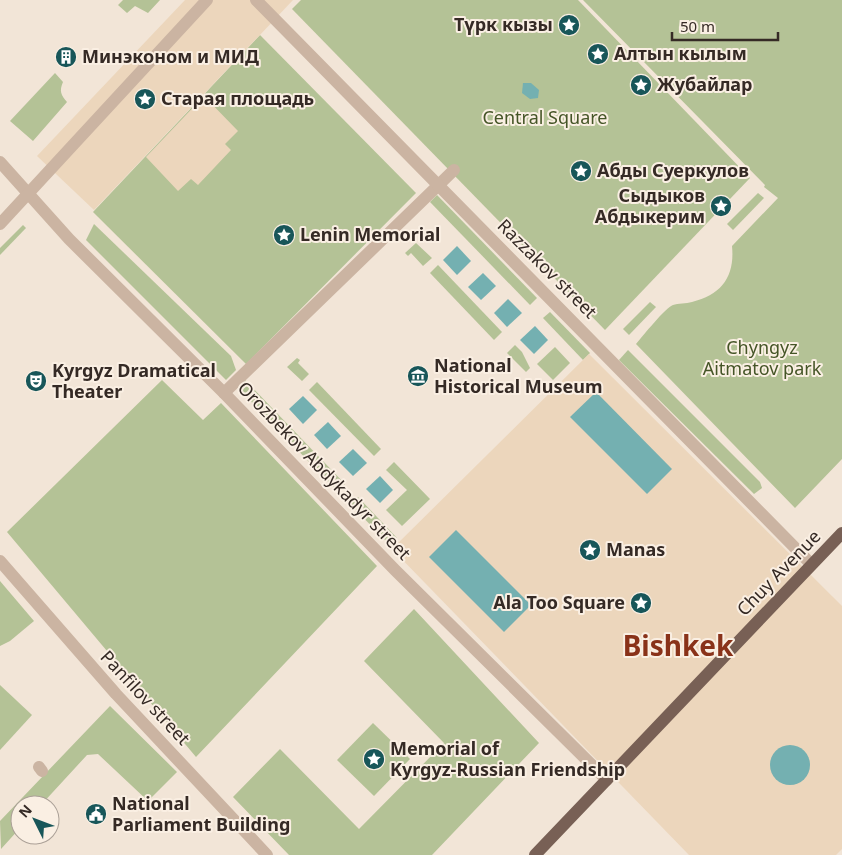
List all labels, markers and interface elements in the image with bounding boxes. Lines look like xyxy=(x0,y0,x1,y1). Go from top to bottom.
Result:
scale bar xyxy=(672,10,778,42)
place label: Түрк кызы xyxy=(454,12,553,36)
place icon: Түрк кызы xyxy=(557,13,581,37)
text: 50 m xyxy=(680,16,715,36)
place label: Алтын кылым xyxy=(614,41,747,65)
place icon: Алтын кылым xyxy=(586,42,610,66)
place label: Минэконом и МИД xyxy=(82,44,259,68)
building icon: Минэконом и МИД xyxy=(54,45,78,69)
place label: Жубайлар xyxy=(657,72,753,96)
place icon: Жубайлар xyxy=(629,73,653,97)
place label: Старая площадь xyxy=(161,86,314,110)
place icon: Старая площадь xyxy=(133,87,157,111)
park label: Central Square xyxy=(482,105,608,129)
place label: Абды Суеркулов xyxy=(597,158,749,182)
place icon: Абды Суеркулов xyxy=(569,159,593,183)
place label: Сыдыков Абдыкерим xyxy=(595,183,705,228)
place icon: Сыдыков Абдыкерим xyxy=(709,194,733,218)
street label: Razzakov street xyxy=(493,213,603,324)
place label: Lenin Memorial xyxy=(300,222,440,246)
place icon: Lenin Memorial xyxy=(272,223,296,247)
park label: Chyngyz Aitmatov park xyxy=(703,335,822,380)
place label: National Historical Museum xyxy=(434,353,603,398)
place label: Kyrgyz Dramatical Theater xyxy=(52,358,216,403)
museum icon: National Historical Museum xyxy=(406,364,430,388)
theatre icon: Kyrgyz Dramatical Theater xyxy=(24,369,48,393)
street label: Orozbekov Abdykadyr street xyxy=(233,376,417,565)
street label: Chuy Avenue xyxy=(731,524,825,620)
place label: Manas xyxy=(606,537,665,561)
place icon: Manas xyxy=(578,538,602,562)
place label: Ala Too Square xyxy=(493,590,625,614)
place icon: Ala Too Square xyxy=(629,591,653,615)
district label: Bishkek xyxy=(623,626,734,664)
street label: Panfilov street xyxy=(96,645,196,750)
place label: Memorial of Kyrgyz-Russian Friendship xyxy=(390,736,625,781)
place icon: Memorial of Kyrgyz-Russian Friendship xyxy=(362,747,386,771)
place label: National Parliament Building xyxy=(112,791,290,836)
north arrow xyxy=(10,795,60,845)
text: N xyxy=(14,800,36,822)
public building icon: National Parliament Building xyxy=(84,802,108,826)

